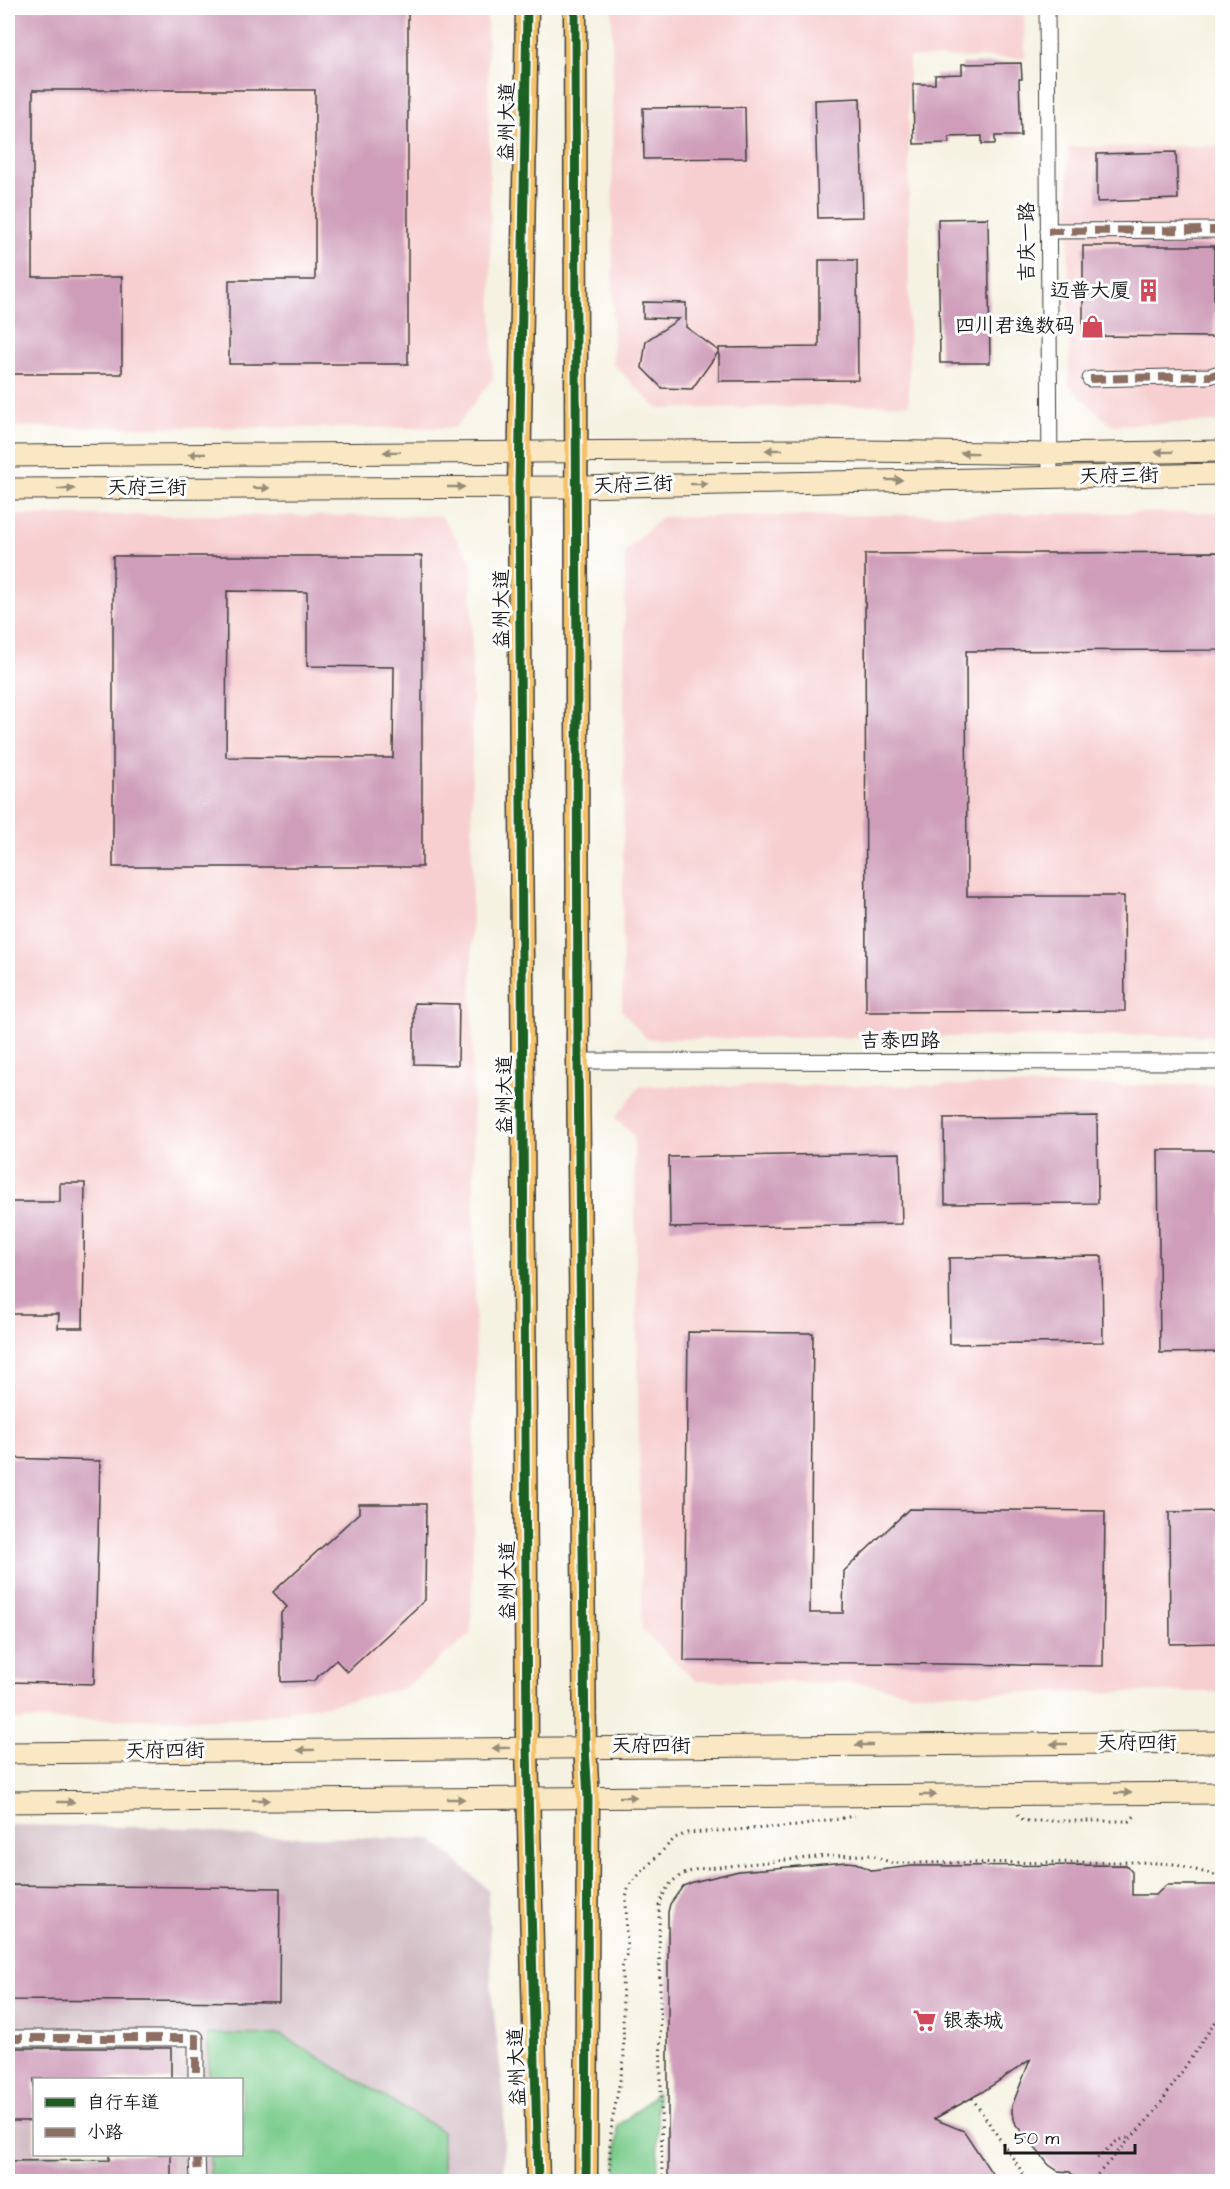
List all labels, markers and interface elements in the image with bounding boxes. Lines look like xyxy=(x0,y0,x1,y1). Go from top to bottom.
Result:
street label: 益州大道 xyxy=(492,82,522,162)
street label: 吉庆一路 xyxy=(1013,201,1041,282)
place label: 迈普大厦 xyxy=(1050,277,1130,305)
building icon: 迈普大厦 xyxy=(1135,278,1161,304)
place label: 四川君逸数码 xyxy=(955,312,1075,340)
shop icon: 四川君逸数码 xyxy=(1080,313,1106,339)
one-way arrow xyxy=(765,445,784,455)
one-way arrow xyxy=(382,448,401,457)
one-way arrow xyxy=(960,448,979,458)
one-way arrow xyxy=(1155,448,1174,457)
one-way arrow xyxy=(187,449,206,459)
street label: 天府三街 xyxy=(1079,461,1159,491)
street label: 天府三街 xyxy=(593,470,673,500)
street label: 天府三街 xyxy=(107,474,187,502)
one-way arrow xyxy=(885,475,904,484)
one-way arrow xyxy=(690,479,709,488)
one-way arrow xyxy=(446,482,465,492)
one-way arrow xyxy=(251,483,270,493)
one-way arrow xyxy=(56,484,75,493)
street label: 益州大道 xyxy=(488,569,516,649)
street label: 吉泰四路 xyxy=(860,1027,941,1055)
street label: 益州大道 xyxy=(491,1055,519,1135)
street label: 益州大道 xyxy=(494,1541,522,1621)
street label: 天府四街 xyxy=(1097,1729,1177,1757)
street label: 天府四街 xyxy=(611,1732,691,1760)
street label: 天府四街 xyxy=(125,1736,205,1766)
one-way arrow xyxy=(1050,1739,1069,1749)
one-way arrow xyxy=(855,1740,874,1750)
one-way arrow xyxy=(492,1743,511,1753)
one-way arrow xyxy=(297,1745,316,1755)
one-way arrow xyxy=(1114,1788,1133,1798)
one-way arrow xyxy=(919,1790,938,1800)
one-way arrow xyxy=(619,1792,638,1802)
one-way arrow xyxy=(446,1794,465,1804)
one-way arrow xyxy=(251,1795,270,1805)
one-way arrow xyxy=(56,1797,75,1807)
place label: 银泰城 xyxy=(943,2007,1003,2035)
supermarket icon: 银泰城 xyxy=(912,2008,938,2034)
street label: 益州大道 xyxy=(502,2027,532,2107)
legend xyxy=(33,2078,243,2156)
text: 自行车道 xyxy=(87,2090,159,2115)
scale bar xyxy=(1005,2117,1136,2155)
text: 小路 xyxy=(87,2120,123,2145)
text: 50 m xyxy=(1014,2126,1059,2151)

